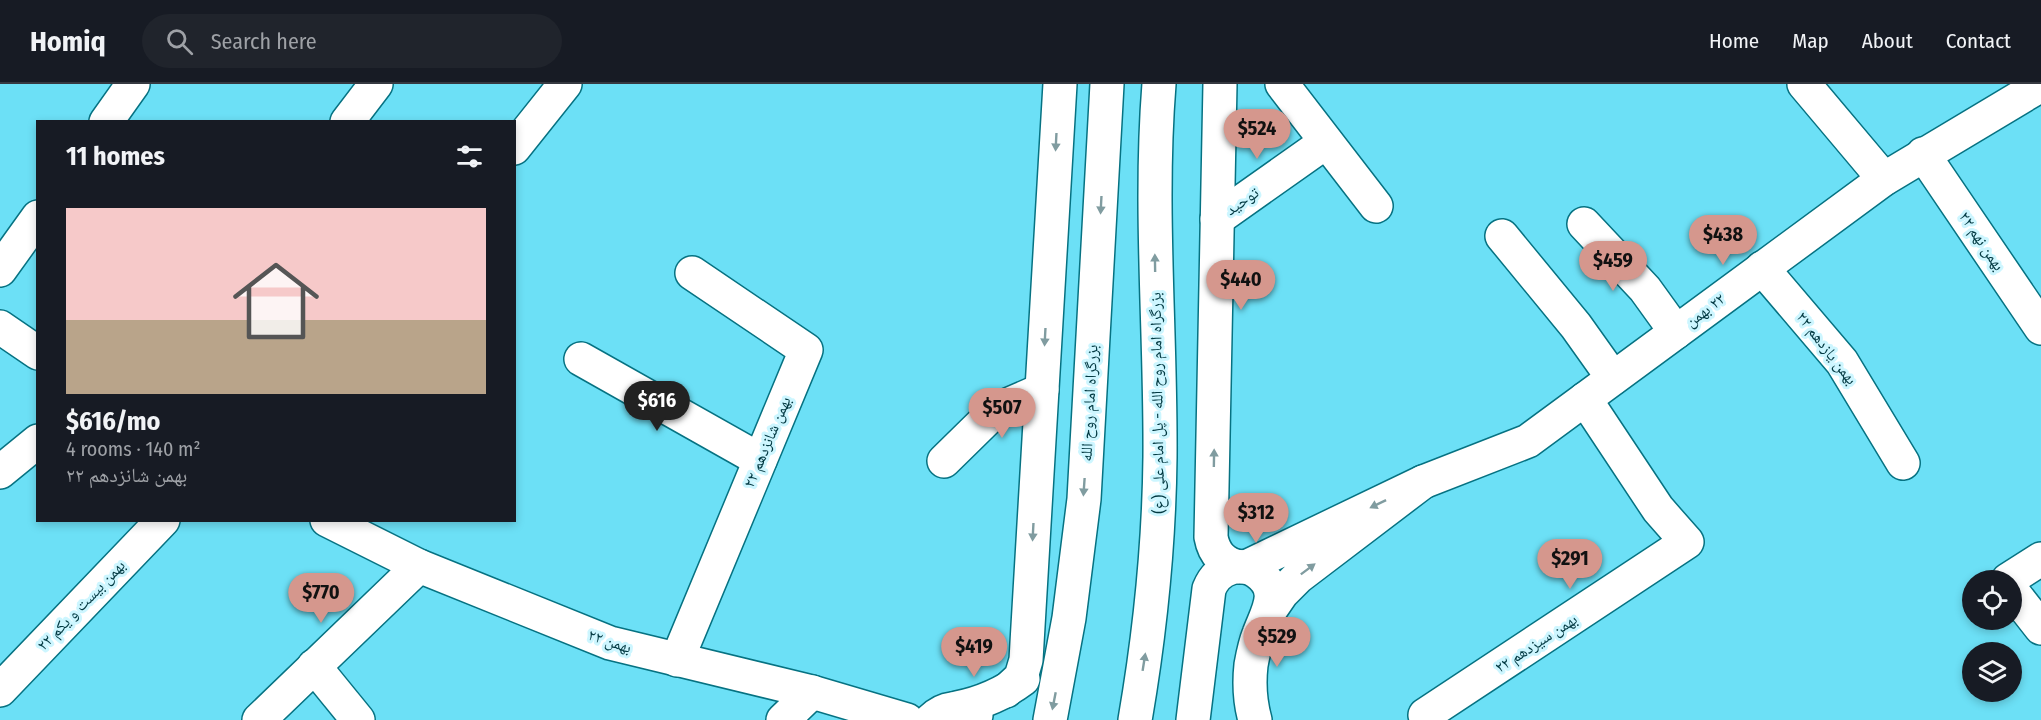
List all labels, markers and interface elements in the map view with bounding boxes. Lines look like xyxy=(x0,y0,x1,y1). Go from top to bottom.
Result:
search box xyxy=(142,14,562,68)
text: Homiq xyxy=(30,25,106,58)
icon: search xyxy=(163,25,196,58)
text: Search here xyxy=(211,28,317,55)
text: Home xyxy=(1709,28,1759,54)
text: Map xyxy=(1792,28,1829,54)
text: About xyxy=(1862,28,1913,54)
text: Contact xyxy=(1946,28,2011,54)
pin: $524 xyxy=(1221,109,1293,160)
text: $524 xyxy=(1238,116,1276,140)
one-way arrow xyxy=(1052,133,1061,152)
icon: filters xyxy=(453,140,486,173)
text: 11 homes xyxy=(66,141,165,172)
street label: توحید xyxy=(1222,183,1263,219)
one-way arrow xyxy=(1096,196,1105,215)
street label: ۲۲ بهمن نهم xyxy=(1954,208,2009,275)
pin: $438 xyxy=(1687,215,1759,266)
text: $438 xyxy=(1703,222,1743,246)
pin: $459 xyxy=(1577,241,1649,292)
icon: home xyxy=(222,247,330,355)
text: $459 xyxy=(1593,248,1633,272)
one-way arrow xyxy=(1150,253,1159,272)
pin: $440 xyxy=(1205,260,1277,311)
text: $440 xyxy=(1220,267,1262,291)
street label: ٢٢ بهمن xyxy=(1681,289,1729,332)
street label: بزرگراه امام روح الله - پل امام علی (ع) xyxy=(1146,292,1169,514)
street label: ۲۲ بهمن یازدهم xyxy=(1792,308,1861,389)
one-way arrow xyxy=(1040,328,1049,347)
street label: بزرگراه امام روح الله xyxy=(1076,344,1103,462)
pin: $616 xyxy=(621,381,693,432)
text: $616 xyxy=(638,388,676,412)
pin: $507 xyxy=(966,388,1038,439)
street label: ۲۲ بهمن شانزدهم xyxy=(739,394,796,491)
text: $507 xyxy=(983,395,1021,419)
text: $616/mo xyxy=(66,406,160,437)
text: 4 rooms · 140 m² xyxy=(66,437,201,461)
one-way arrow xyxy=(1209,448,1219,467)
text: ۲۲ بهمن شانزدهم xyxy=(66,463,187,487)
one-way arrow xyxy=(1080,478,1089,497)
pin: $312 xyxy=(1220,493,1292,544)
one-way arrow xyxy=(1369,499,1386,508)
text: $312 xyxy=(1238,500,1274,524)
one-way arrow xyxy=(1029,522,1038,541)
pin: $291 xyxy=(1534,539,1606,590)
text: $291 xyxy=(1551,546,1589,570)
street label: ۲۲ بهمن بیست و یکم xyxy=(33,556,130,655)
one-way arrow xyxy=(1301,564,1316,576)
map controls xyxy=(1962,570,2022,702)
button: locate xyxy=(1962,570,2022,630)
pin: $770 xyxy=(285,573,357,624)
text: $770 xyxy=(302,580,340,604)
street label: ۲۲ بهمن سیزدهم xyxy=(1491,609,1581,677)
pin: $529 xyxy=(1241,617,1313,668)
text: $529 xyxy=(1257,624,1297,648)
street label: ۲۲ بهمن xyxy=(586,625,634,658)
pin: $419 xyxy=(938,627,1010,678)
text: $419 xyxy=(955,634,993,658)
button: layers xyxy=(1962,642,2022,702)
one-way arrow xyxy=(1140,653,1149,672)
one-way arrow xyxy=(1049,692,1058,711)

